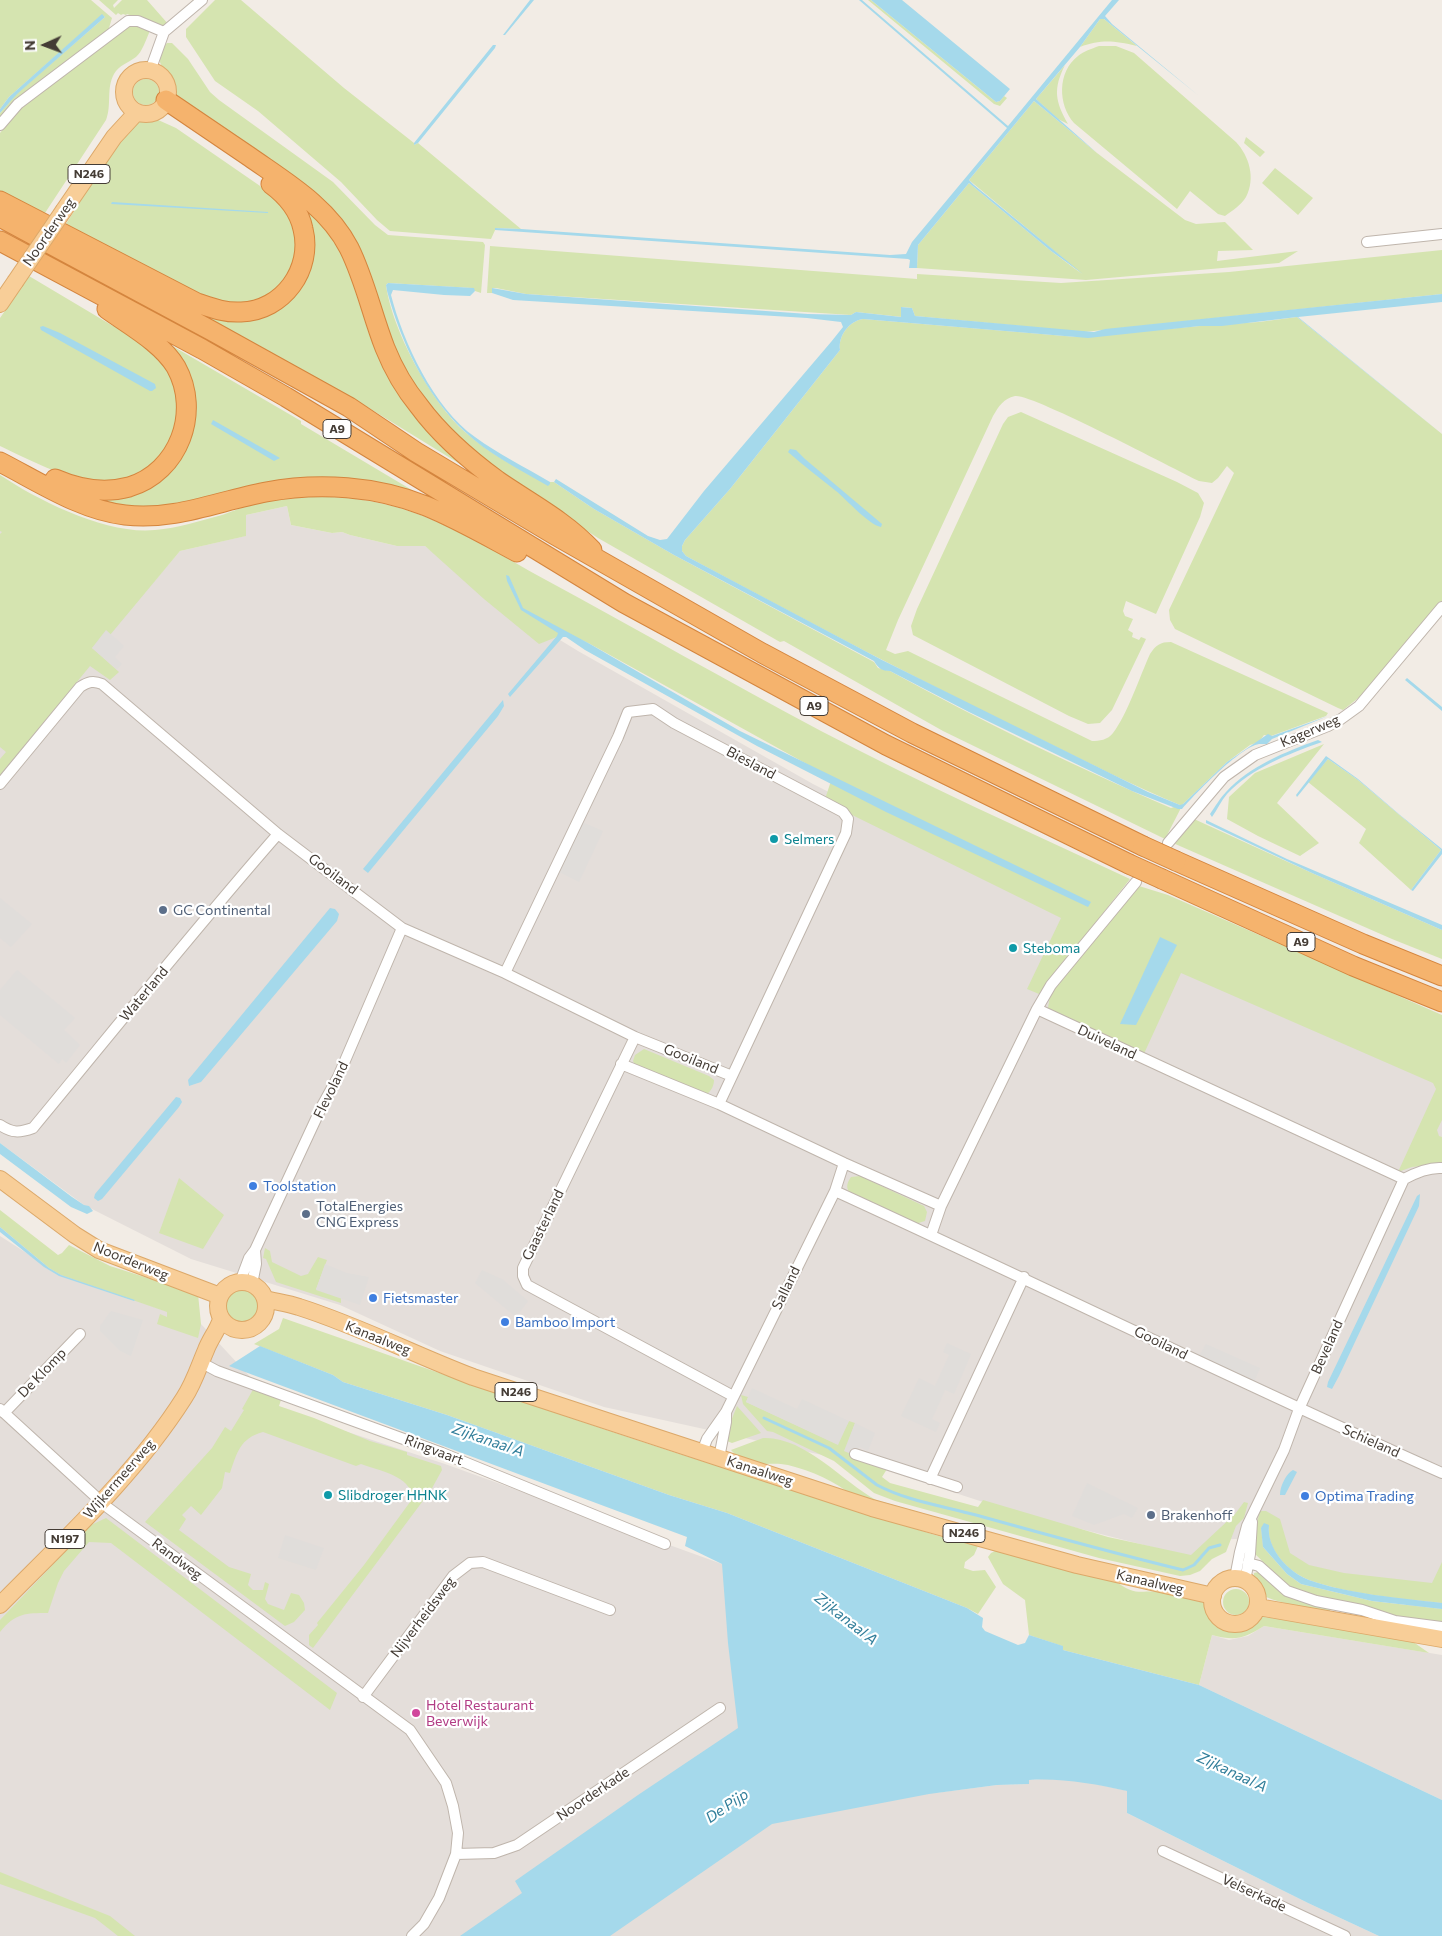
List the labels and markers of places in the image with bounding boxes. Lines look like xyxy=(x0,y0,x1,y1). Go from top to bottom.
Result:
place label: Selmers xyxy=(784,831,834,847)
marker: Selmers xyxy=(768,833,780,845)
place label: GC Continental xyxy=(173,902,271,918)
marker: GC Continental xyxy=(157,904,169,916)
place label: Steboma xyxy=(1023,940,1080,956)
marker: Steboma xyxy=(1007,942,1019,954)
place label: Toolstation xyxy=(263,1178,336,1194)
marker: Toolstation xyxy=(247,1180,259,1192)
place label: TotalEnergies CNG Express xyxy=(316,1198,403,1230)
marker: TotalEnergies CNG Express xyxy=(300,1208,312,1220)
place label: Fietsmaster xyxy=(383,1290,459,1306)
marker: Fietsmaster xyxy=(367,1292,379,1304)
place label: Bamboo Import xyxy=(515,1314,615,1330)
marker: Bamboo Import xyxy=(499,1316,511,1328)
place label: Slibdroger HHNK xyxy=(338,1487,447,1503)
place label: Optima Trading xyxy=(1315,1488,1414,1504)
marker: Slibdroger HHNK xyxy=(322,1489,334,1501)
marker: Optima Trading xyxy=(1299,1490,1311,1502)
place label: Brakenhoff xyxy=(1161,1507,1233,1523)
marker: Brakenhoff xyxy=(1145,1509,1157,1521)
place label: Hotel Restaurant Beverwijk xyxy=(426,1697,534,1730)
marker: Hotel Restaurant Beverwijk xyxy=(410,1707,422,1719)

